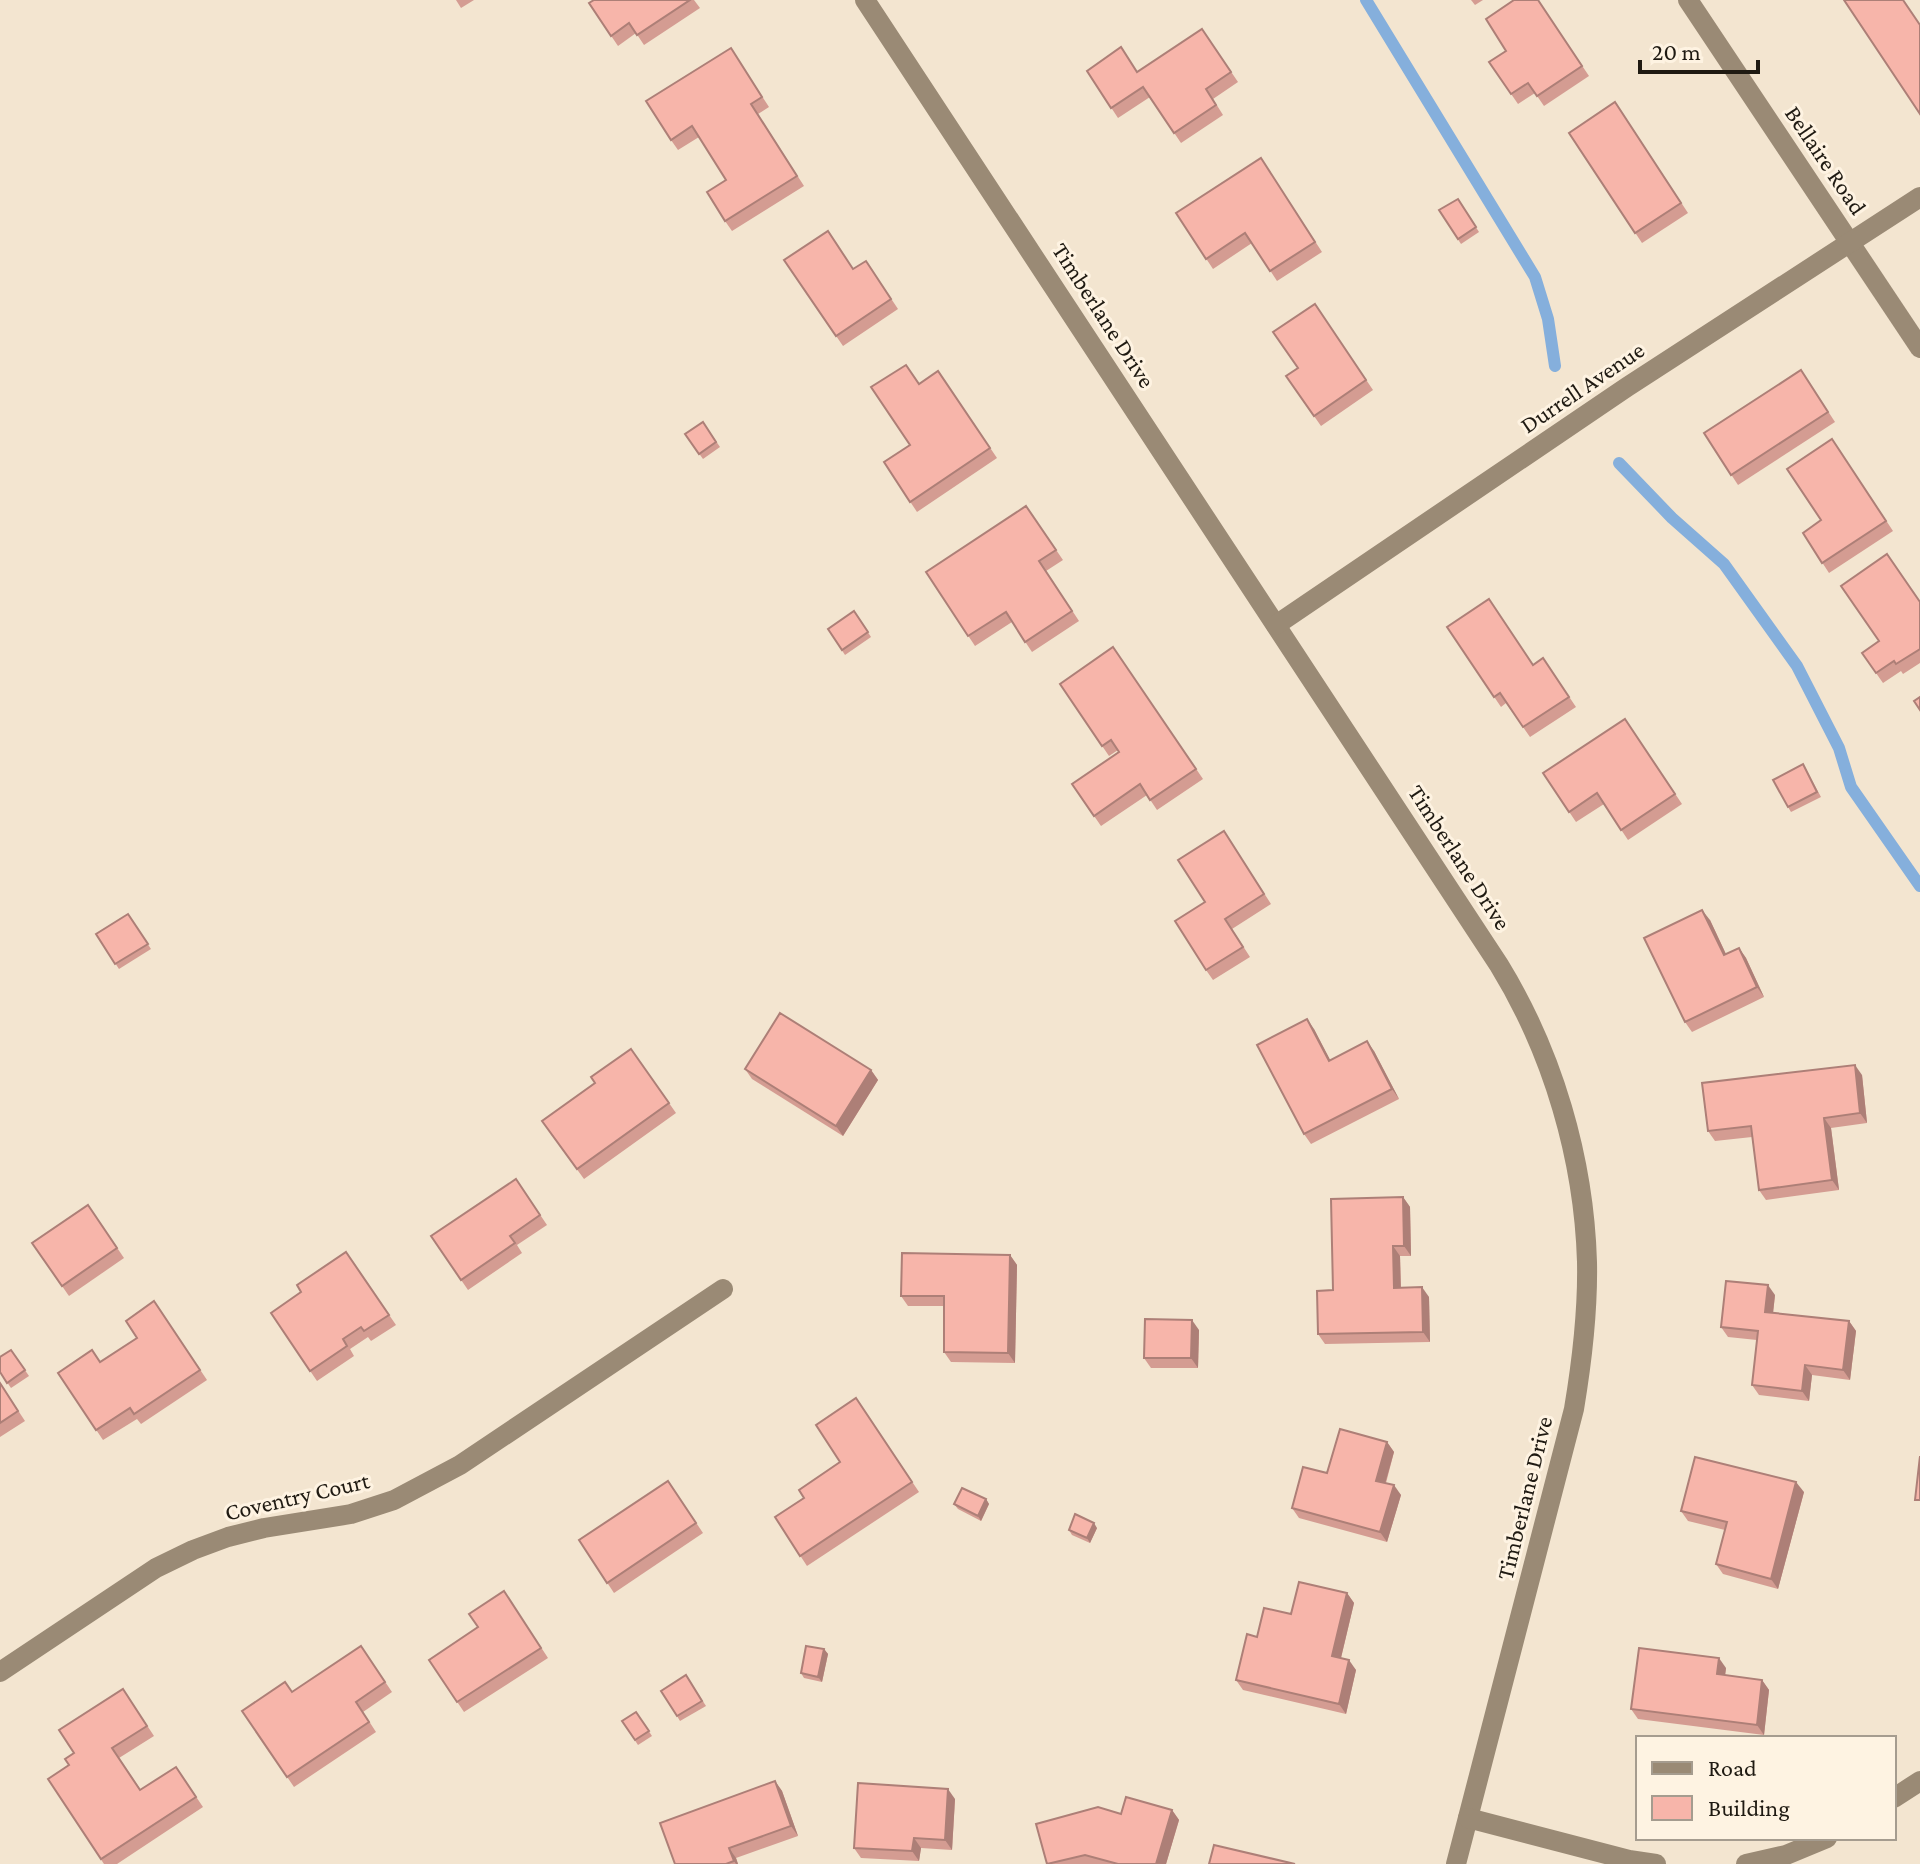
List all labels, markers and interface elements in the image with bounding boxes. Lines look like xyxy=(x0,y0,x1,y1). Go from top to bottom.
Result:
scale bar xyxy=(1640,24,1758,74)
text: 20 m xyxy=(1652,38,1701,65)
street label: Bellaire Road xyxy=(1780,100,1872,220)
street label: Timberlane Drive xyxy=(1047,237,1161,393)
street label: Durrell Avenue xyxy=(1515,336,1649,438)
street label: Timberlane Drive xyxy=(1403,779,1517,935)
street label: Timberlane Drive xyxy=(1491,1414,1557,1582)
street label: Coventry Court xyxy=(222,1466,373,1526)
legend xyxy=(1636,1736,1896,1840)
text: Road xyxy=(1708,1754,1757,1781)
text: Building xyxy=(1708,1794,1790,1821)

